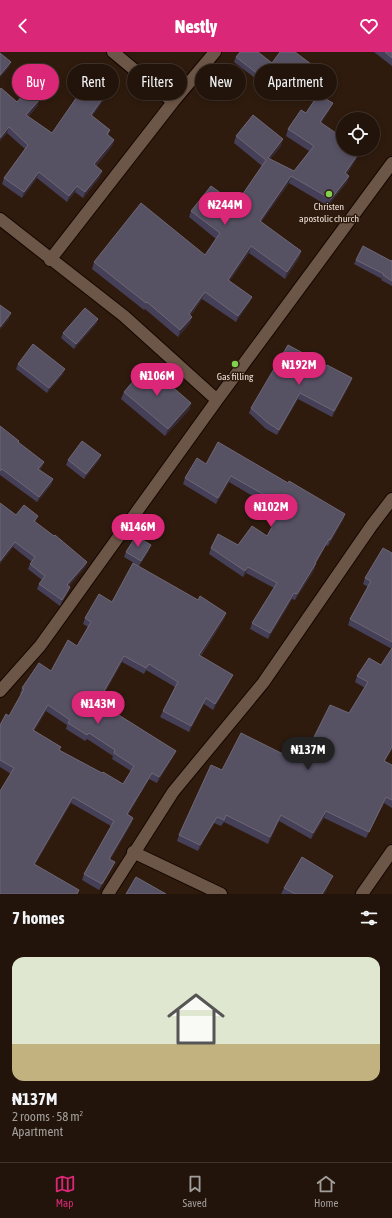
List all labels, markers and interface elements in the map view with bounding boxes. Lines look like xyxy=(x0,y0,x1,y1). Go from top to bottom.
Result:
icon: back xyxy=(12,15,34,37)
icon: heart xyxy=(358,15,380,37)
text: Nestly xyxy=(175,16,217,37)
chip: Buy xyxy=(12,64,59,100)
chip: Rent xyxy=(67,64,119,100)
chip: Filters xyxy=(127,64,187,100)
chip: New xyxy=(195,64,246,100)
chip: Apartment xyxy=(254,64,337,100)
map controls xyxy=(336,112,380,156)
button: locate xyxy=(336,112,380,156)
marker: Christen apostolic church xyxy=(324,189,334,199)
pin: ₦244M xyxy=(197,192,253,226)
text: ₦244M xyxy=(208,197,242,212)
place label: Christen apostolic church xyxy=(299,201,359,224)
pin: ₦192M xyxy=(271,352,327,386)
text: ₦192M xyxy=(282,357,316,372)
marker: Gas filling xyxy=(230,359,240,369)
pin: ₦106M xyxy=(129,363,185,397)
text: ₦106M xyxy=(140,368,174,383)
place label: Gas filling xyxy=(217,371,254,382)
pin: ₦102M xyxy=(243,494,299,528)
text: ₦102M xyxy=(254,499,288,514)
pin: ₦146M xyxy=(110,514,166,548)
text: ₦146M xyxy=(121,519,155,534)
pin: ₦143M xyxy=(70,691,126,725)
text: ₦143M xyxy=(81,696,115,711)
pin: ₦137M xyxy=(280,737,336,771)
text: ₦137M xyxy=(291,742,325,757)
icon: filters xyxy=(358,907,380,929)
text: 7 homes xyxy=(12,908,65,928)
icon: home xyxy=(160,983,232,1055)
text: ₦137M xyxy=(12,1089,57,1109)
text: 2 rooms · 58 m² xyxy=(12,1109,83,1124)
text: Apartment xyxy=(12,1124,63,1139)
tab: Map xyxy=(54,1173,76,1209)
tab: Saved xyxy=(183,1173,207,1209)
tab: Home xyxy=(314,1173,338,1209)

